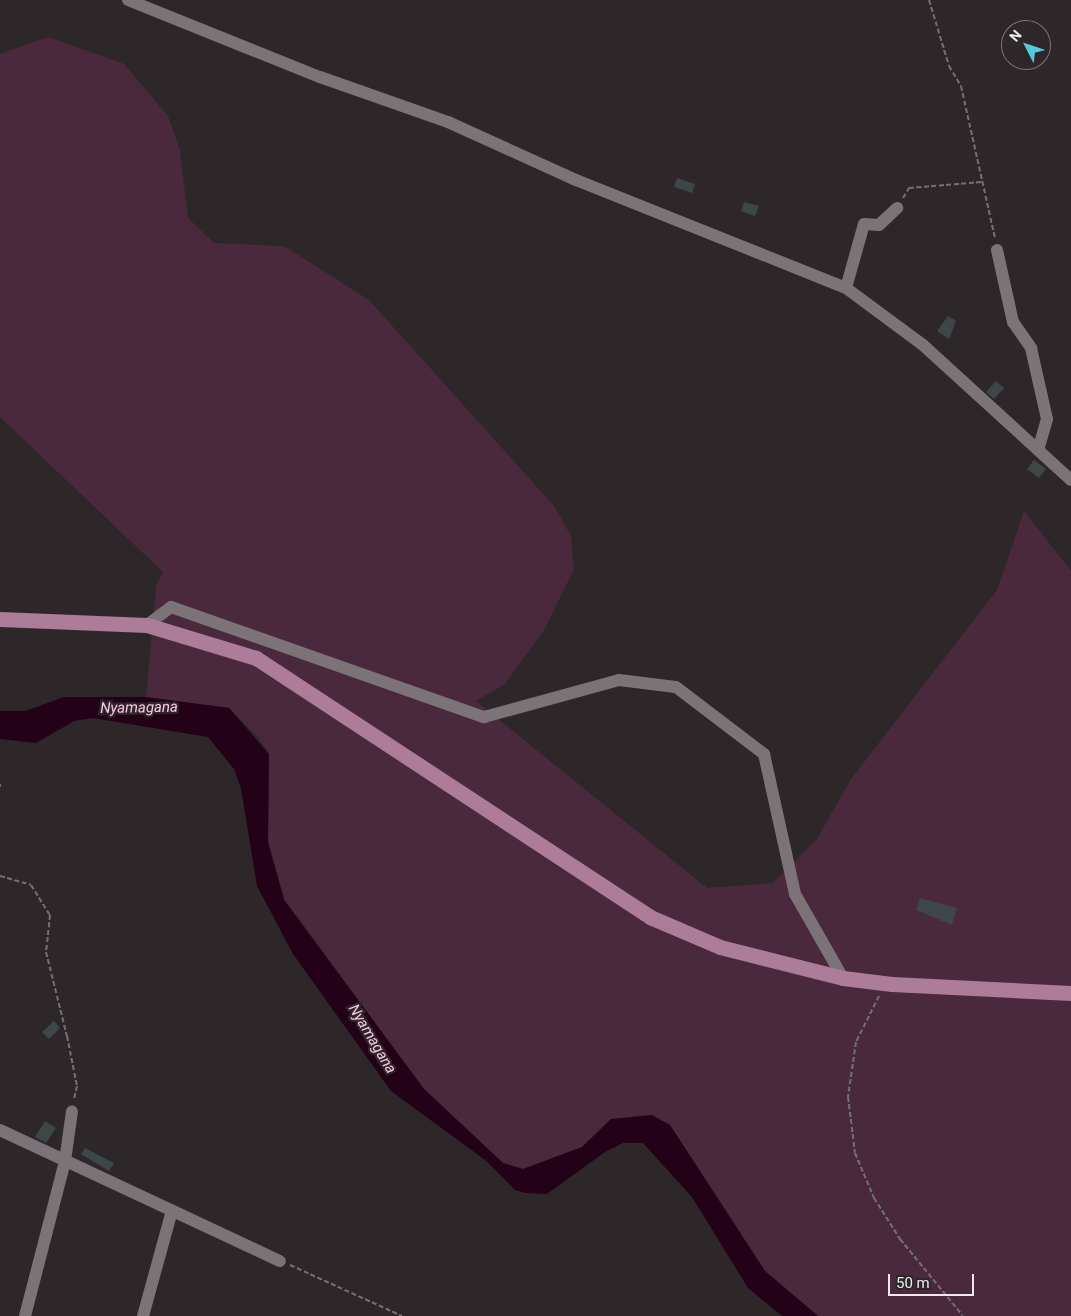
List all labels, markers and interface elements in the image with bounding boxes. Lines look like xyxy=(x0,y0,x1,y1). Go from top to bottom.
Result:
north arrow xyxy=(1001,20,1051,70)
text: N xyxy=(1006,27,1025,45)
water label: Nyamagana xyxy=(100,698,178,718)
water label: Nyamagana xyxy=(344,1001,400,1077)
scale bar xyxy=(891,1264,977,1296)
text: 50 m xyxy=(896,1274,930,1292)

